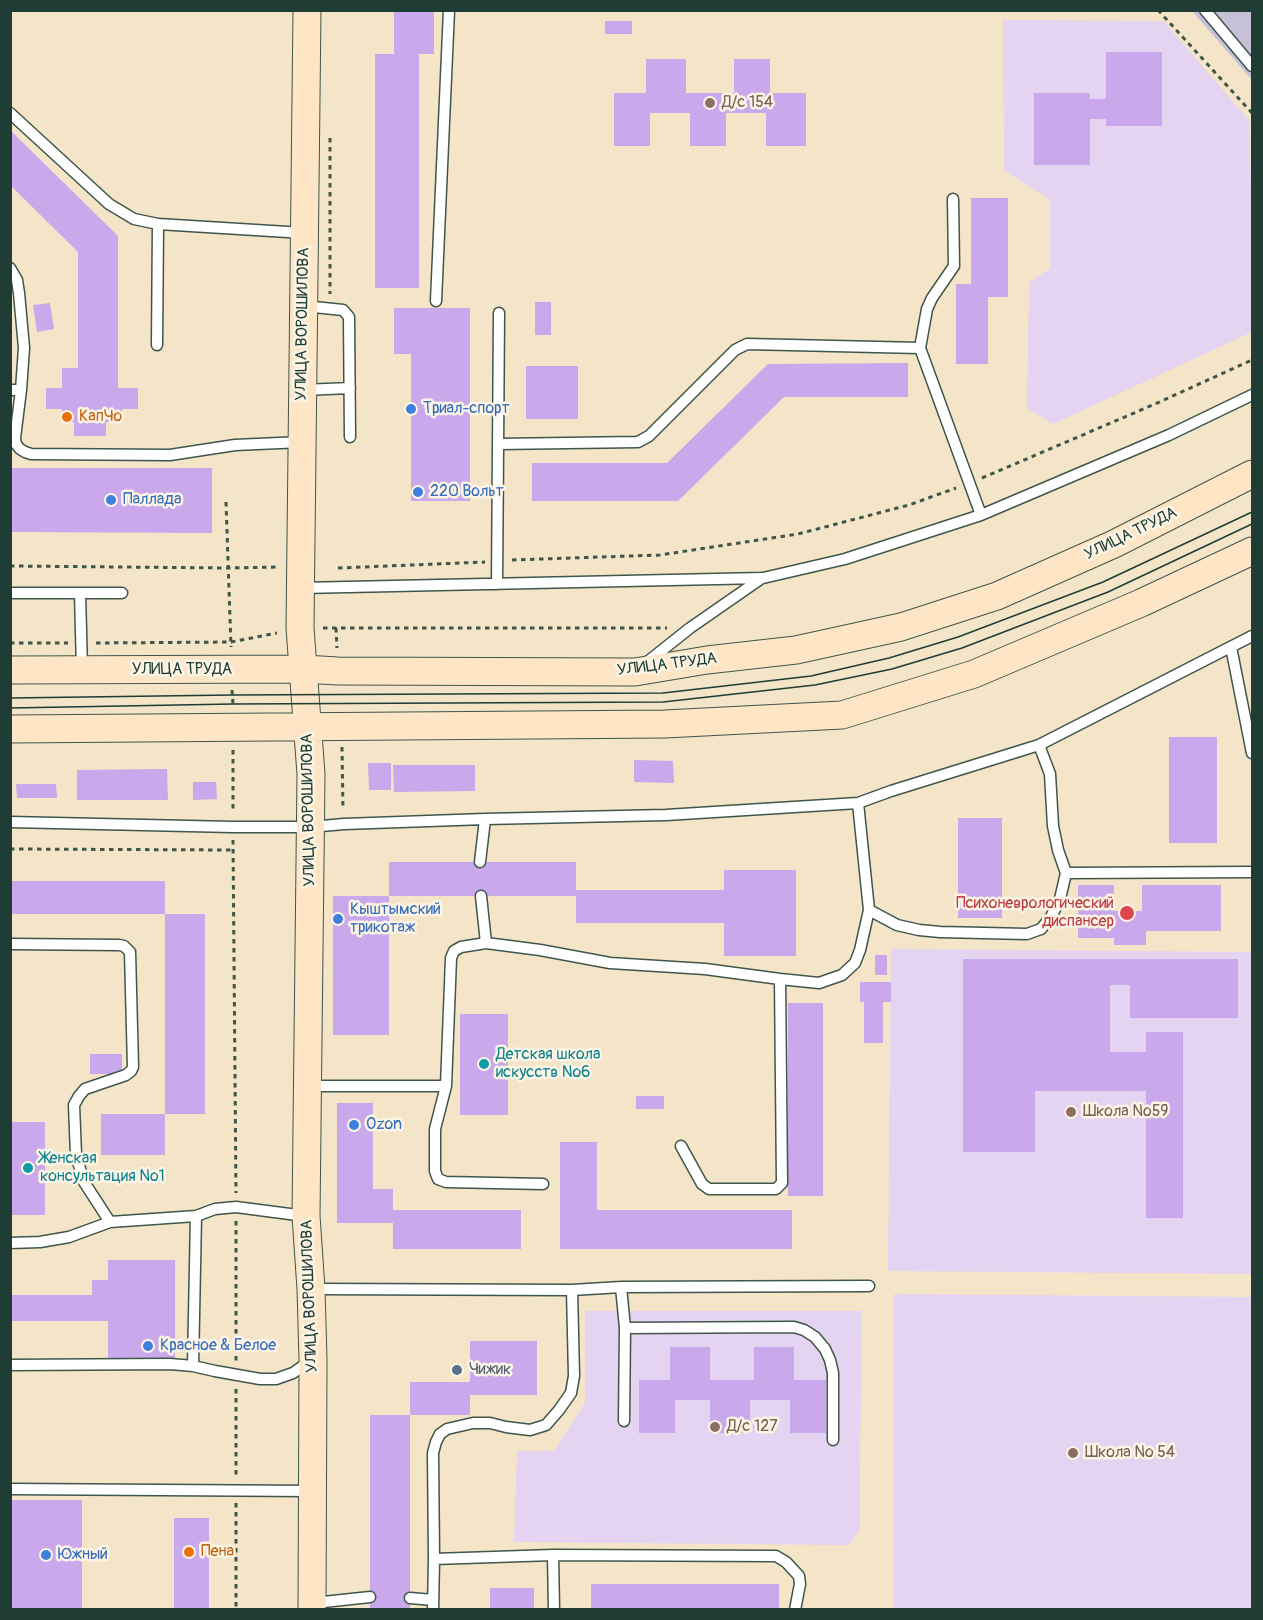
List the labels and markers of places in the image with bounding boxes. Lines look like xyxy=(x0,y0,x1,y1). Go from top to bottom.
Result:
place label: Д/с 154 xyxy=(722,93,773,113)
marker: Д/с 154 xyxy=(703,96,717,110)
place label: Триал-спорт xyxy=(423,399,510,419)
marker: Триал-спорт xyxy=(404,402,418,416)
place label: КапЧо xyxy=(79,407,122,427)
marker: КапЧо xyxy=(60,410,74,424)
place label: 220 Вольт xyxy=(430,482,504,502)
marker: 220 Вольт xyxy=(411,485,425,499)
place label: Паллада xyxy=(123,490,181,510)
marker: Паллада xyxy=(104,493,118,507)
place label: Психоневрологический диспансер xyxy=(956,894,1114,932)
place label: Кыштымский трикотаж xyxy=(350,900,441,938)
marker: Психоневрологический диспансер xyxy=(1118,904,1136,922)
marker: Кыштымский трикотаж xyxy=(331,912,345,926)
place label: Детская школа искусств №6 xyxy=(496,1045,600,1083)
marker: Детская школа искусств №6 xyxy=(477,1057,491,1071)
place label: Школа №59 xyxy=(1083,1102,1169,1122)
marker: Школа №59 xyxy=(1064,1105,1078,1119)
place label: Ozon xyxy=(366,1115,402,1135)
marker: Ozon xyxy=(347,1118,361,1132)
place label: Женская консультация №1 xyxy=(40,1149,165,1187)
marker: Женская консультация №1 xyxy=(21,1161,35,1175)
place label: Красное & Белое xyxy=(160,1336,276,1356)
marker: Красное & Белое xyxy=(141,1339,155,1353)
place label: Чижик xyxy=(469,1360,511,1380)
marker: Чижик xyxy=(450,1363,464,1377)
place label: Д/с 127 xyxy=(727,1417,778,1437)
marker: Д/с 127 xyxy=(708,1420,722,1434)
place label: Школа № 54 xyxy=(1085,1443,1175,1463)
marker: Школа № 54 xyxy=(1066,1446,1080,1460)
place label: Пена xyxy=(201,1542,234,1562)
place label: Южный xyxy=(58,1545,108,1565)
marker: Пена xyxy=(182,1545,196,1559)
marker: Южный xyxy=(39,1548,53,1562)

